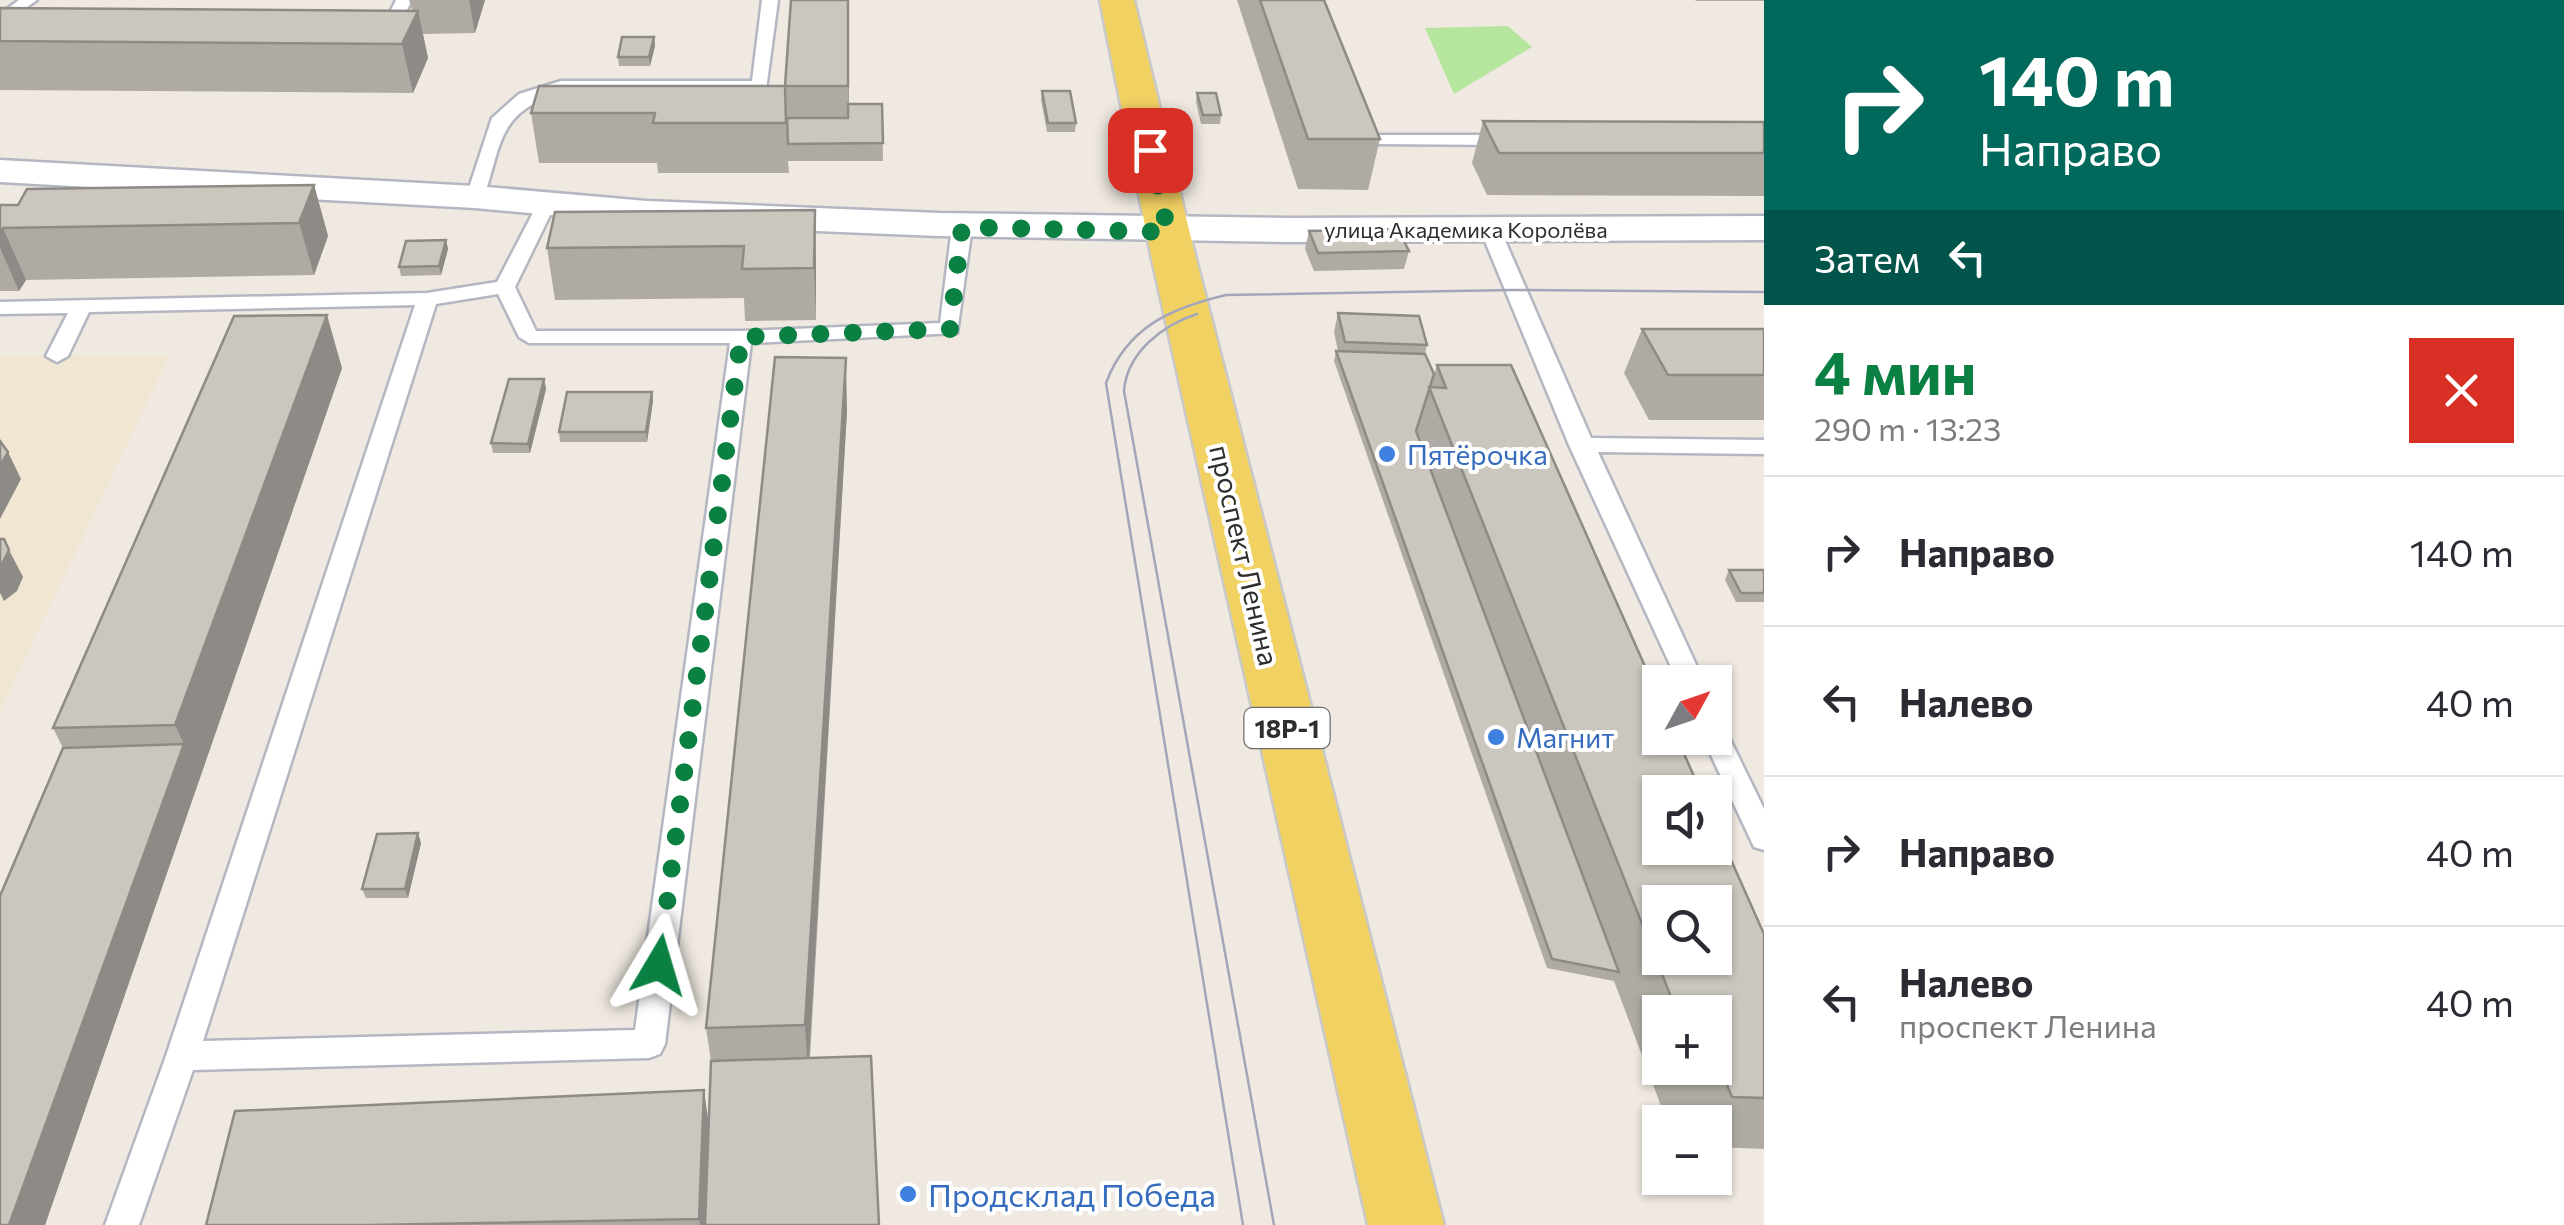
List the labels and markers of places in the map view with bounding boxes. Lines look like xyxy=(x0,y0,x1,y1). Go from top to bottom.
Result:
pin xyxy=(1108,108,1193,193)
place label: Пятёрочка xyxy=(1407,437,1548,471)
marker: Пятёрочка xyxy=(1376,443,1398,465)
place label: Магнит xyxy=(1516,720,1615,754)
marker: Магнит xyxy=(1485,726,1507,748)
place label: Продсклад Победа xyxy=(928,1174,1216,1214)
marker: Продсклад Победа xyxy=(897,1183,919,1205)

